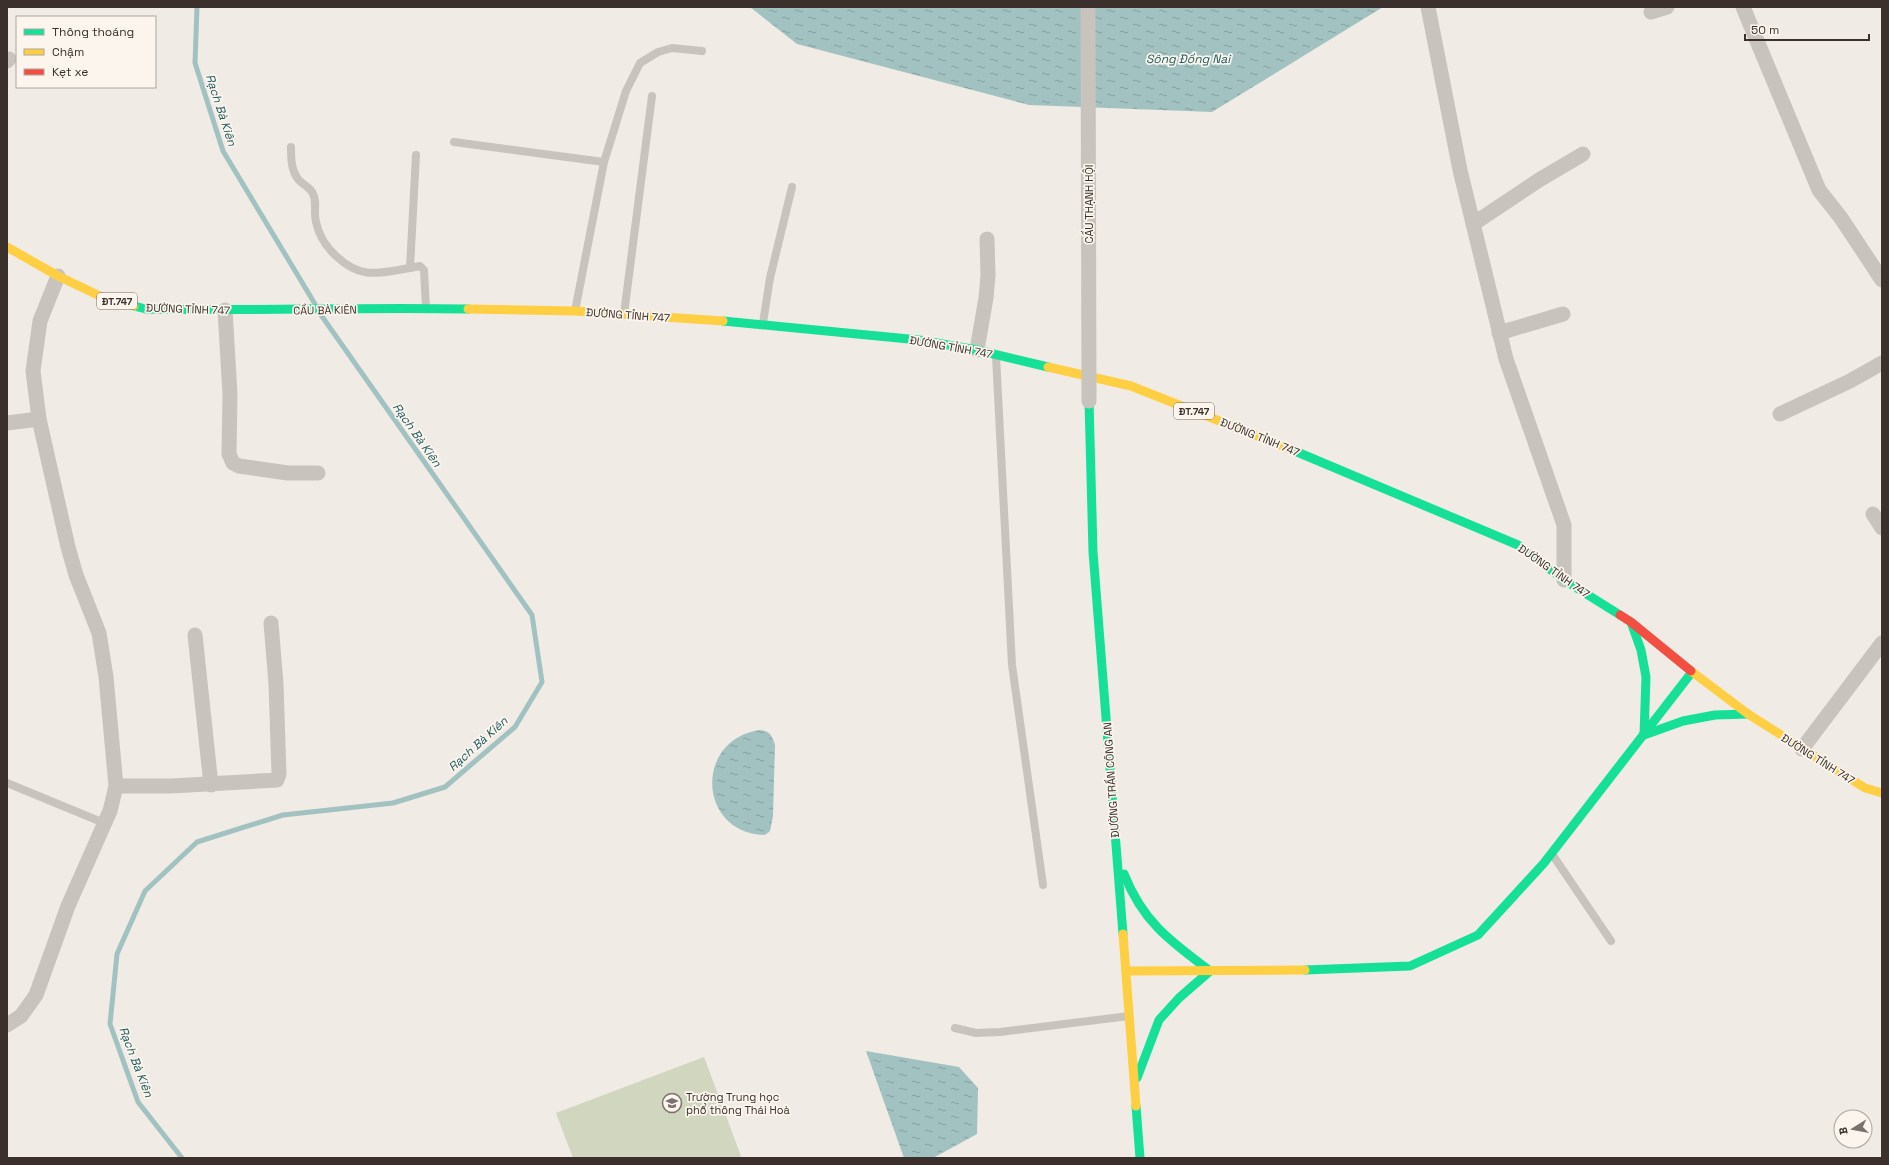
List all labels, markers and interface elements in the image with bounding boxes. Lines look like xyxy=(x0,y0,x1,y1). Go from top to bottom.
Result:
legend xyxy=(16,16,156,88)
scale bar xyxy=(1745,16,1869,42)
text: 50 m xyxy=(1751,22,1779,38)
text: Thông thoáng xyxy=(52,24,134,40)
text: Chậm xyxy=(52,44,84,60)
water label: Sông Đồng Nai xyxy=(1146,51,1232,67)
text: Kẹt xe xyxy=(52,64,88,80)
water label: Rạch Bà Kiên xyxy=(202,72,240,149)
street label: CẦU THẠNH HỘI xyxy=(1080,165,1096,243)
road number: ĐT.747 xyxy=(97,293,137,309)
street label: ĐƯỜNG TỈNH 747 xyxy=(146,300,230,317)
street label: CẦU BÀ KIÊN xyxy=(293,300,357,318)
street label: ĐƯỜNG TỈNH 747 xyxy=(586,304,671,325)
street label: ĐƯỜNG TỈNH 747 xyxy=(908,332,994,361)
water label: Rạch Bà Kiên xyxy=(389,400,445,471)
road number: ĐT.747 xyxy=(1174,403,1214,419)
street label: ĐƯỜNG TỈNH 747 xyxy=(1218,414,1302,459)
street label: ĐƯỜNG TỈNH 747 xyxy=(1516,540,1593,601)
water label: Rạch Bà Kiên xyxy=(445,713,512,775)
street label: ĐƯỜNG TRẦN CÔNG AN xyxy=(1098,722,1122,838)
street label: ĐƯỜNG TỈNH 747 xyxy=(1779,730,1858,787)
water label: Rạch Bà Kiên xyxy=(115,1024,157,1100)
place label: Trường Trung học phổ thông Thái Hoà xyxy=(686,1090,790,1117)
school or university icon: Trường Trung học phổ thông Thái Hoà xyxy=(661,1092,683,1114)
north arrow xyxy=(1833,1109,1873,1149)
text: B xyxy=(1836,1126,1851,1136)

